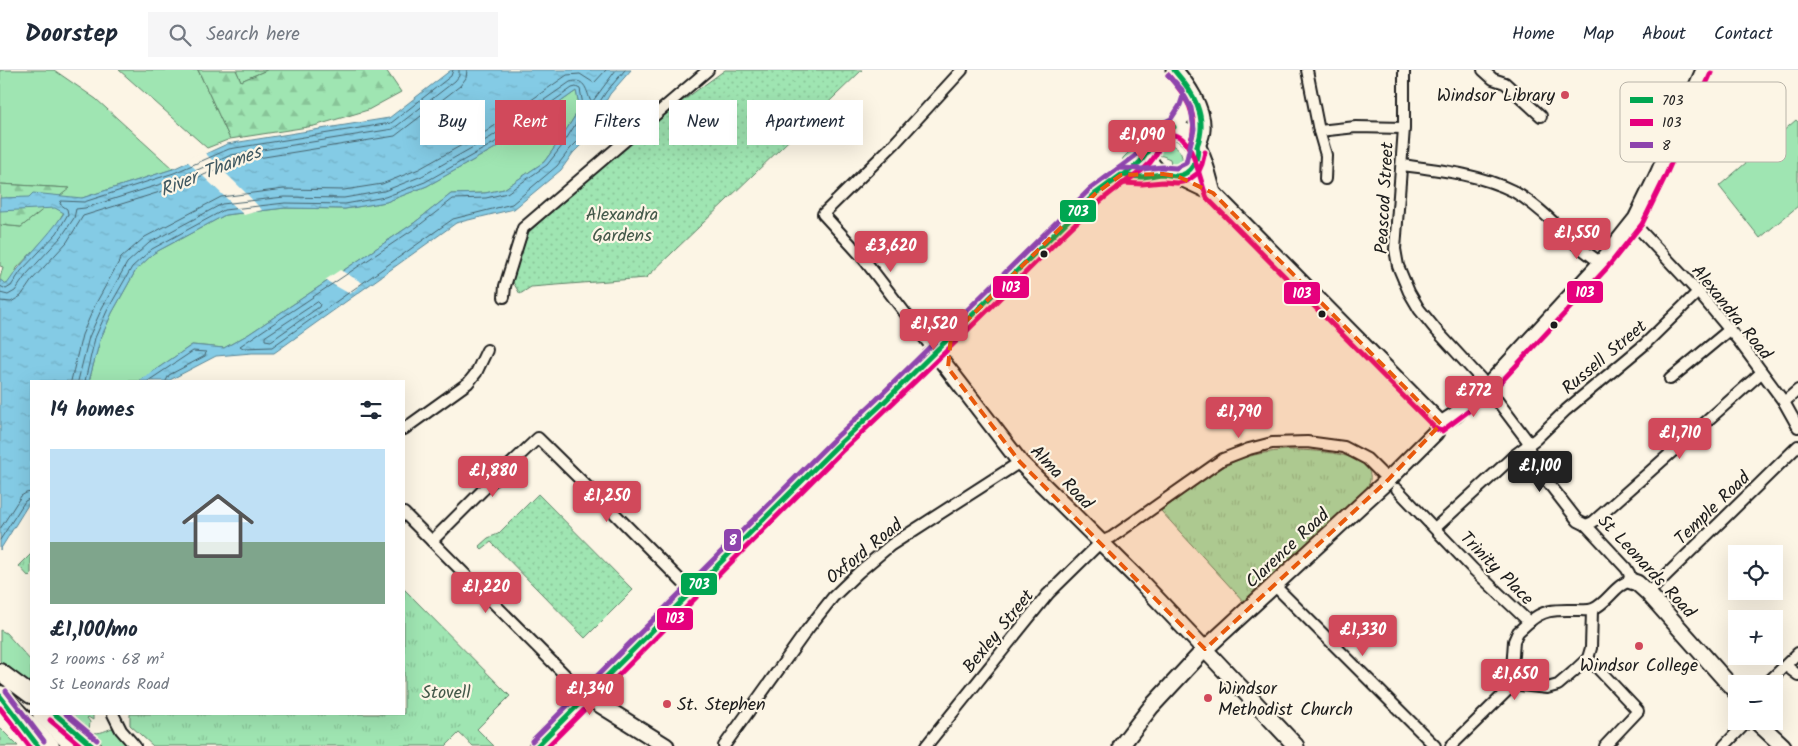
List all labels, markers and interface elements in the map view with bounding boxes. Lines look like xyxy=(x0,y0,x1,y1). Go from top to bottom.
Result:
search box xyxy=(148,12,498,57)
text: Doorstep xyxy=(25,15,118,54)
text: Search here xyxy=(206,20,300,50)
text: Home xyxy=(1512,20,1555,49)
text: Map xyxy=(1583,20,1614,49)
text: About xyxy=(1642,20,1686,49)
text: Contact xyxy=(1714,20,1773,49)
icon: search xyxy=(166,21,194,49)
place label: Windsor Library xyxy=(1437,82,1556,111)
legend xyxy=(1620,82,1786,162)
marker: Windsor Library xyxy=(1559,89,1571,101)
text: 703 xyxy=(1662,90,1683,112)
chip: Buy xyxy=(420,100,485,145)
chip: Rent xyxy=(495,100,566,145)
chip: Filters xyxy=(576,100,659,145)
chip: New xyxy=(669,100,737,145)
chip: Apartment xyxy=(747,100,863,145)
text: 103 xyxy=(1662,112,1681,134)
pin: £1,090 xyxy=(1101,119,1183,162)
text: £1,090 xyxy=(1119,123,1165,148)
text: 8 xyxy=(1662,135,1671,157)
water label: River Thames xyxy=(155,137,268,206)
street label: Peascod Street xyxy=(1368,140,1403,255)
line badge: 703 xyxy=(1059,199,1097,223)
park label: Alexandra Gardens xyxy=(586,201,658,251)
text: 703 xyxy=(1067,201,1089,223)
pin: £1,550 xyxy=(1536,218,1618,260)
text: £1,550 xyxy=(1554,221,1600,246)
pin: £3,620 xyxy=(850,230,932,273)
text: £3,620 xyxy=(866,234,916,259)
unlabelled marker xyxy=(1039,249,1049,259)
street label: Alexandra Road xyxy=(1683,259,1779,368)
line badge: 103 xyxy=(992,275,1030,299)
text: 103 xyxy=(1001,277,1021,299)
line badge: 103 xyxy=(1566,280,1604,304)
line badge: 103 xyxy=(1283,281,1321,305)
text: 103 xyxy=(1575,282,1595,304)
text: 103 xyxy=(1292,283,1312,305)
pin: £1,520 xyxy=(893,308,975,351)
unlabelled marker xyxy=(1317,309,1327,319)
text: £1,520 xyxy=(911,312,957,337)
street label: Russell Street xyxy=(1556,313,1655,403)
unlabelled marker xyxy=(1549,320,1559,330)
pin: £772 xyxy=(1444,376,1504,418)
text: £772 xyxy=(1456,379,1492,404)
text: 14 homes xyxy=(50,394,135,427)
icon: filters xyxy=(357,396,385,424)
pin: £1,790 xyxy=(1198,396,1280,439)
text: £1,790 xyxy=(1217,400,1261,425)
pin: £1,710 xyxy=(1639,418,1721,460)
text: £1,710 xyxy=(1659,421,1701,446)
street label: Alma Road xyxy=(1022,439,1100,518)
pin: £1,100 xyxy=(1499,450,1581,493)
text: £1,100 xyxy=(1519,454,1561,479)
pin: £1,880 xyxy=(452,456,534,498)
text: £1,880 xyxy=(469,459,517,484)
street label: Temple Road xyxy=(1668,464,1759,553)
pin: £1,250 xyxy=(566,480,648,523)
icon: home xyxy=(173,481,263,571)
text: £1,250 xyxy=(584,484,630,509)
street label: Clarence Road xyxy=(1239,501,1338,596)
street label: St Leonards Road xyxy=(1590,508,1703,627)
street label: Oxford Road xyxy=(820,511,911,592)
street label: Trinity Place xyxy=(1452,525,1540,613)
line badge: 8 xyxy=(723,528,742,552)
text: 8 xyxy=(729,530,738,552)
map controls xyxy=(1728,545,1783,730)
button: locate xyxy=(1728,545,1783,600)
pin: £1,220 xyxy=(445,572,527,614)
line badge: 703 xyxy=(680,572,718,596)
text: 703 xyxy=(688,574,710,596)
text: £1,220 xyxy=(462,575,510,600)
street label: Bexley Street xyxy=(956,583,1043,680)
line badge: 103 xyxy=(656,607,694,631)
text: 103 xyxy=(665,608,685,630)
button: + xyxy=(1728,610,1783,665)
text: £1,100/mo xyxy=(50,614,138,647)
pin: £1,330 xyxy=(1322,614,1404,657)
text: £1,330 xyxy=(1340,618,1386,643)
marker: Windsor College xyxy=(1633,640,1645,652)
text: 2 rooms · 68 m² xyxy=(50,647,164,672)
place label: Windsor College xyxy=(1580,652,1698,681)
pin: £1,650 xyxy=(1474,658,1556,701)
text: £1,650 xyxy=(1492,662,1538,687)
text: St Leonards Road xyxy=(50,672,169,697)
pin: £1,340 xyxy=(549,674,631,716)
place label: Windsor Methodist Church xyxy=(1218,675,1353,725)
button: − xyxy=(1728,675,1783,730)
text: £1,340 xyxy=(567,677,613,702)
park label: Stovell xyxy=(421,679,471,708)
place label: St. Stephen xyxy=(677,691,766,720)
marker: Windsor Methodist Church xyxy=(1202,692,1214,704)
marker: St. Stephen xyxy=(661,698,673,710)

